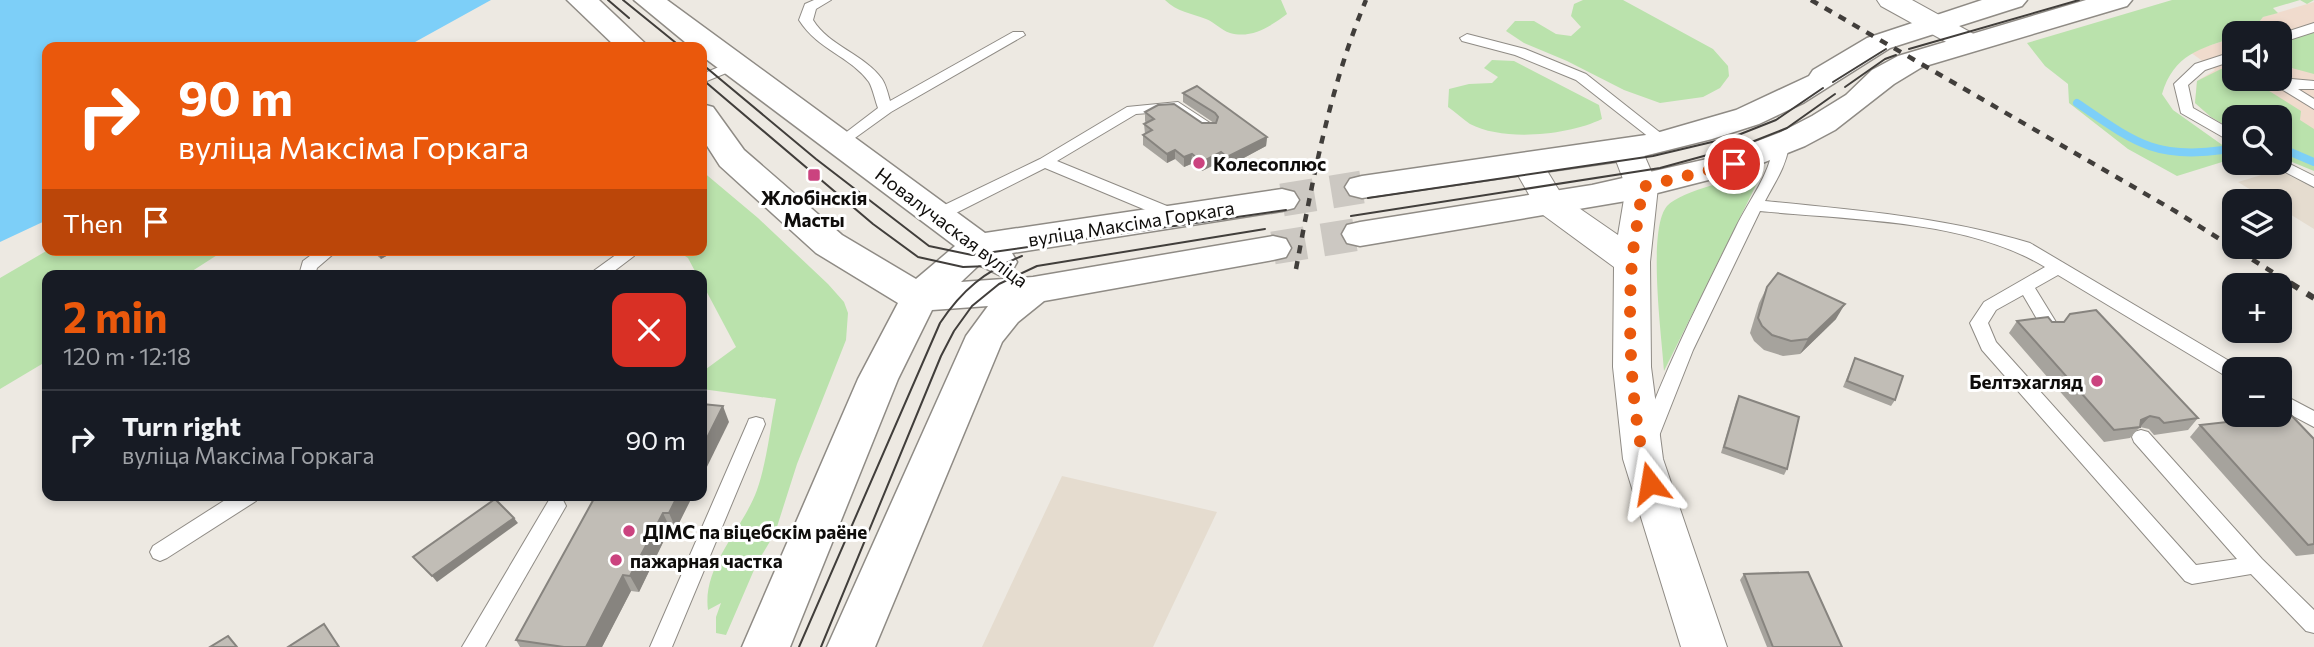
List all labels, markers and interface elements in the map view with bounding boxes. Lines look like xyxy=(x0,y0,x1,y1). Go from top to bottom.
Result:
map controls xyxy=(2222,21,2292,427)
button: sound xyxy=(2222,21,2292,91)
text: 90 m xyxy=(178,66,293,126)
icon: right xyxy=(63,70,154,161)
button: search xyxy=(2222,105,2292,175)
text: вуліца Максіма Горкага xyxy=(178,126,529,166)
pin xyxy=(1704,134,1764,194)
icon: arrive xyxy=(1715,145,1753,183)
place label: Колесоплюс xyxy=(1213,152,1326,175)
marker: Колесоплюс xyxy=(1191,155,1207,171)
street label: Новалучаская вуліца xyxy=(871,162,1033,292)
marker: Жлобінскія Масты xyxy=(806,167,822,183)
place label: Жлобінскія Масты xyxy=(761,186,867,231)
button: layers xyxy=(2222,189,2292,259)
street label: вуліца Максіма Горкага xyxy=(1026,195,1236,251)
icon: arrive xyxy=(137,203,175,241)
text: Then xyxy=(63,207,123,238)
button: + xyxy=(2222,273,2292,343)
text: 2 min xyxy=(63,290,168,342)
button: close xyxy=(612,293,686,367)
text: 120 m · 12:18 xyxy=(63,342,191,370)
button: − xyxy=(2222,357,2292,427)
place label: Белтэхагляд xyxy=(1969,370,2083,393)
marker: Белтэхагляд xyxy=(2089,373,2105,389)
text: Turn right xyxy=(122,410,241,441)
icon: right xyxy=(63,420,101,458)
text: 90 m xyxy=(626,424,686,455)
text: вуліца Максіма Горкага xyxy=(122,441,374,469)
position arrow xyxy=(1613,446,1687,520)
place label: ДІМС па віцебскім раёне xyxy=(643,520,867,543)
marker: ДІМС па віцебскім раёне xyxy=(621,523,637,539)
place label: пажарная частка xyxy=(630,549,783,572)
marker: пажарная частка xyxy=(608,552,624,568)

